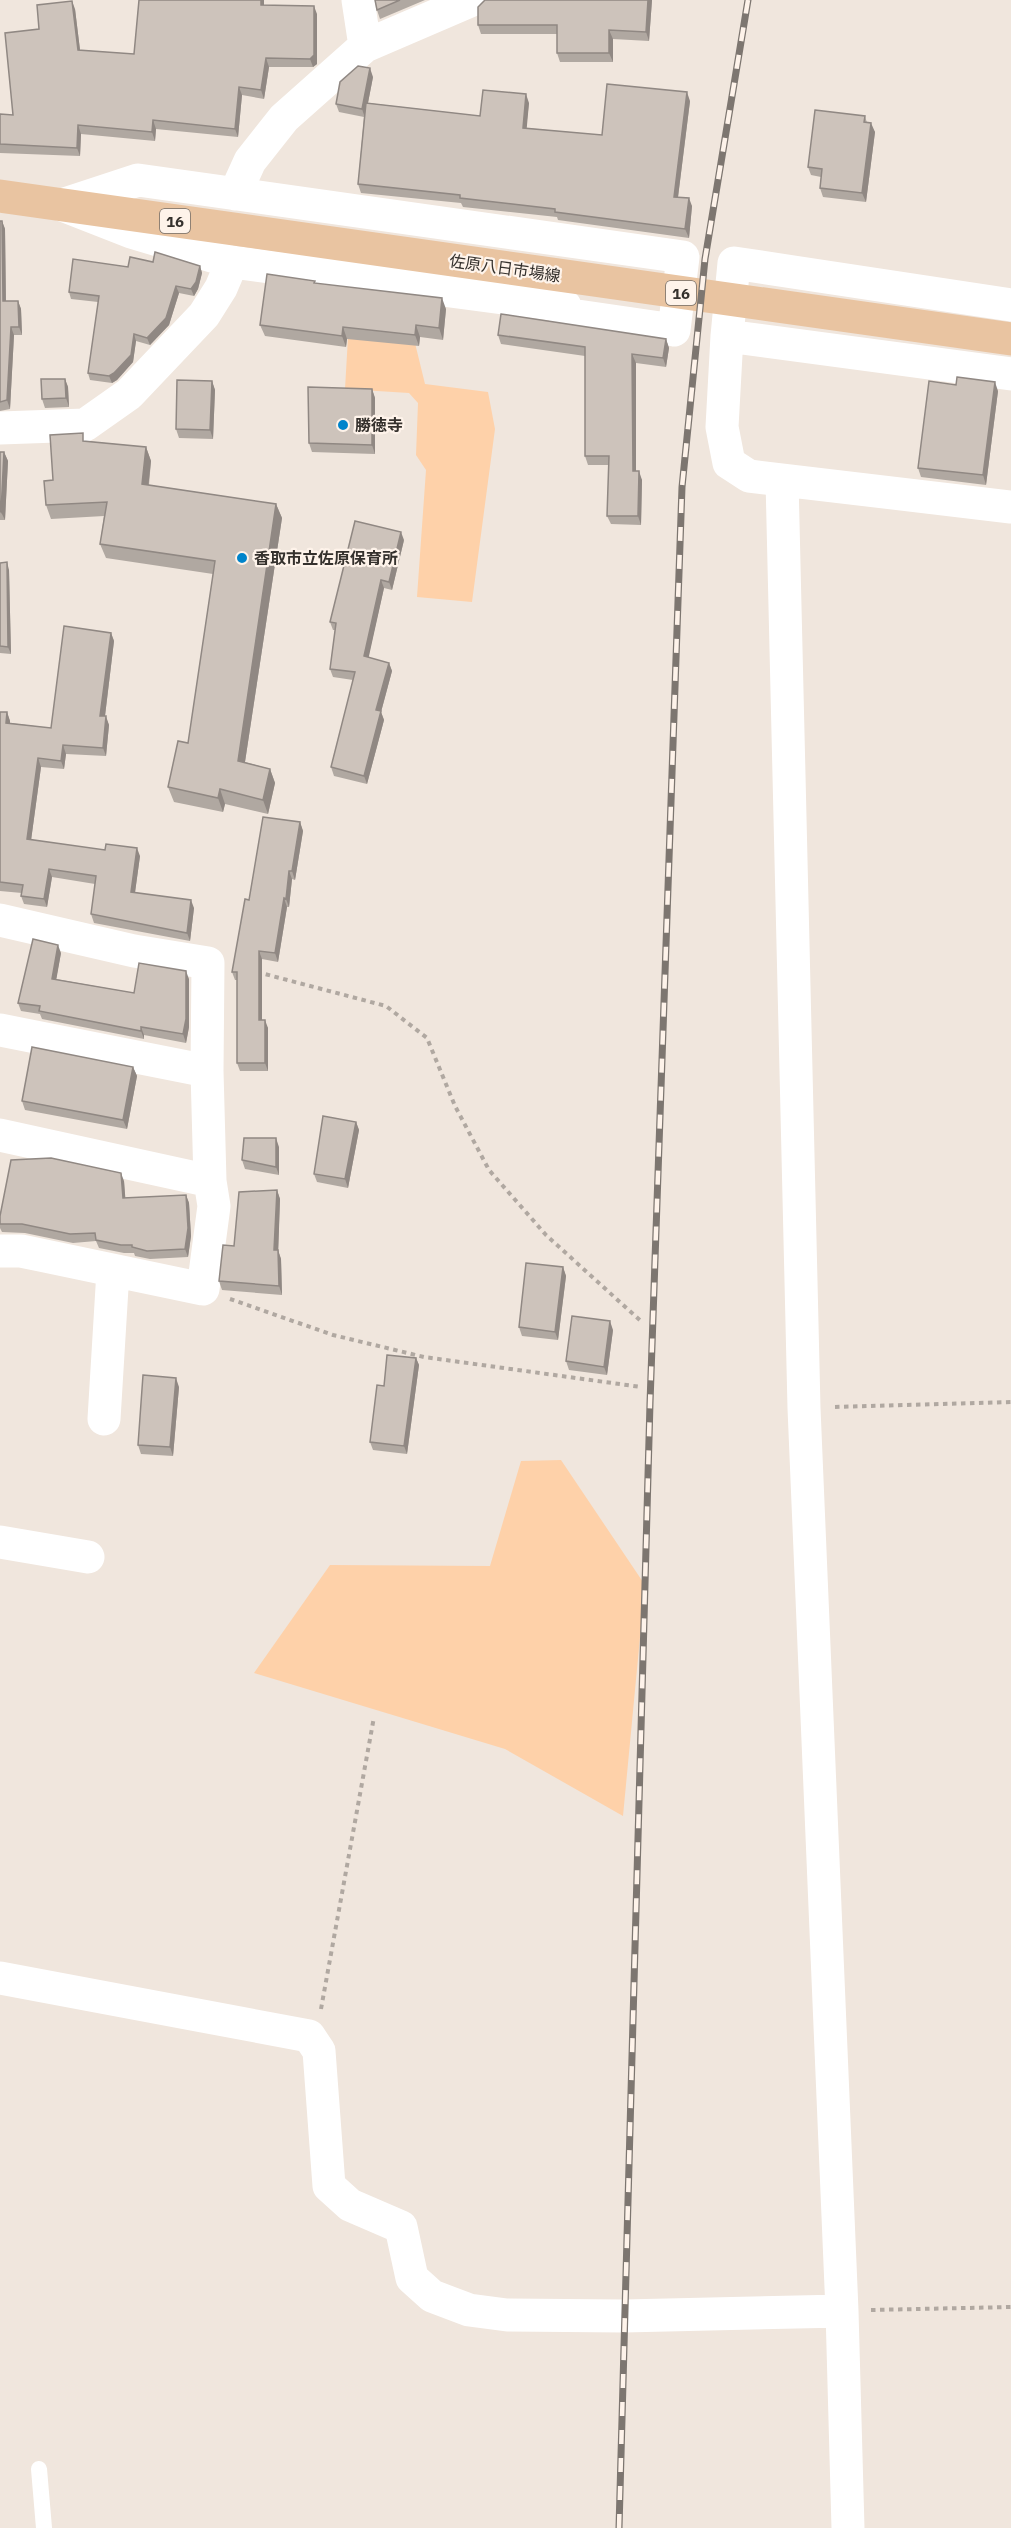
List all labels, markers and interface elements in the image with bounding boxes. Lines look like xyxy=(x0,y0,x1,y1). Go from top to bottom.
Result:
road number: 16 xyxy=(160,209,190,233)
street label: 佐原八日市場線 xyxy=(448,250,562,286)
road number: 16 xyxy=(666,281,696,305)
place label: 勝徳寺 xyxy=(355,415,403,435)
marker: 勝徳寺 xyxy=(336,418,350,432)
place label: 香取市立佐原保育所 xyxy=(254,548,398,568)
marker: 香取市立佐原保育所 xyxy=(235,551,249,565)

